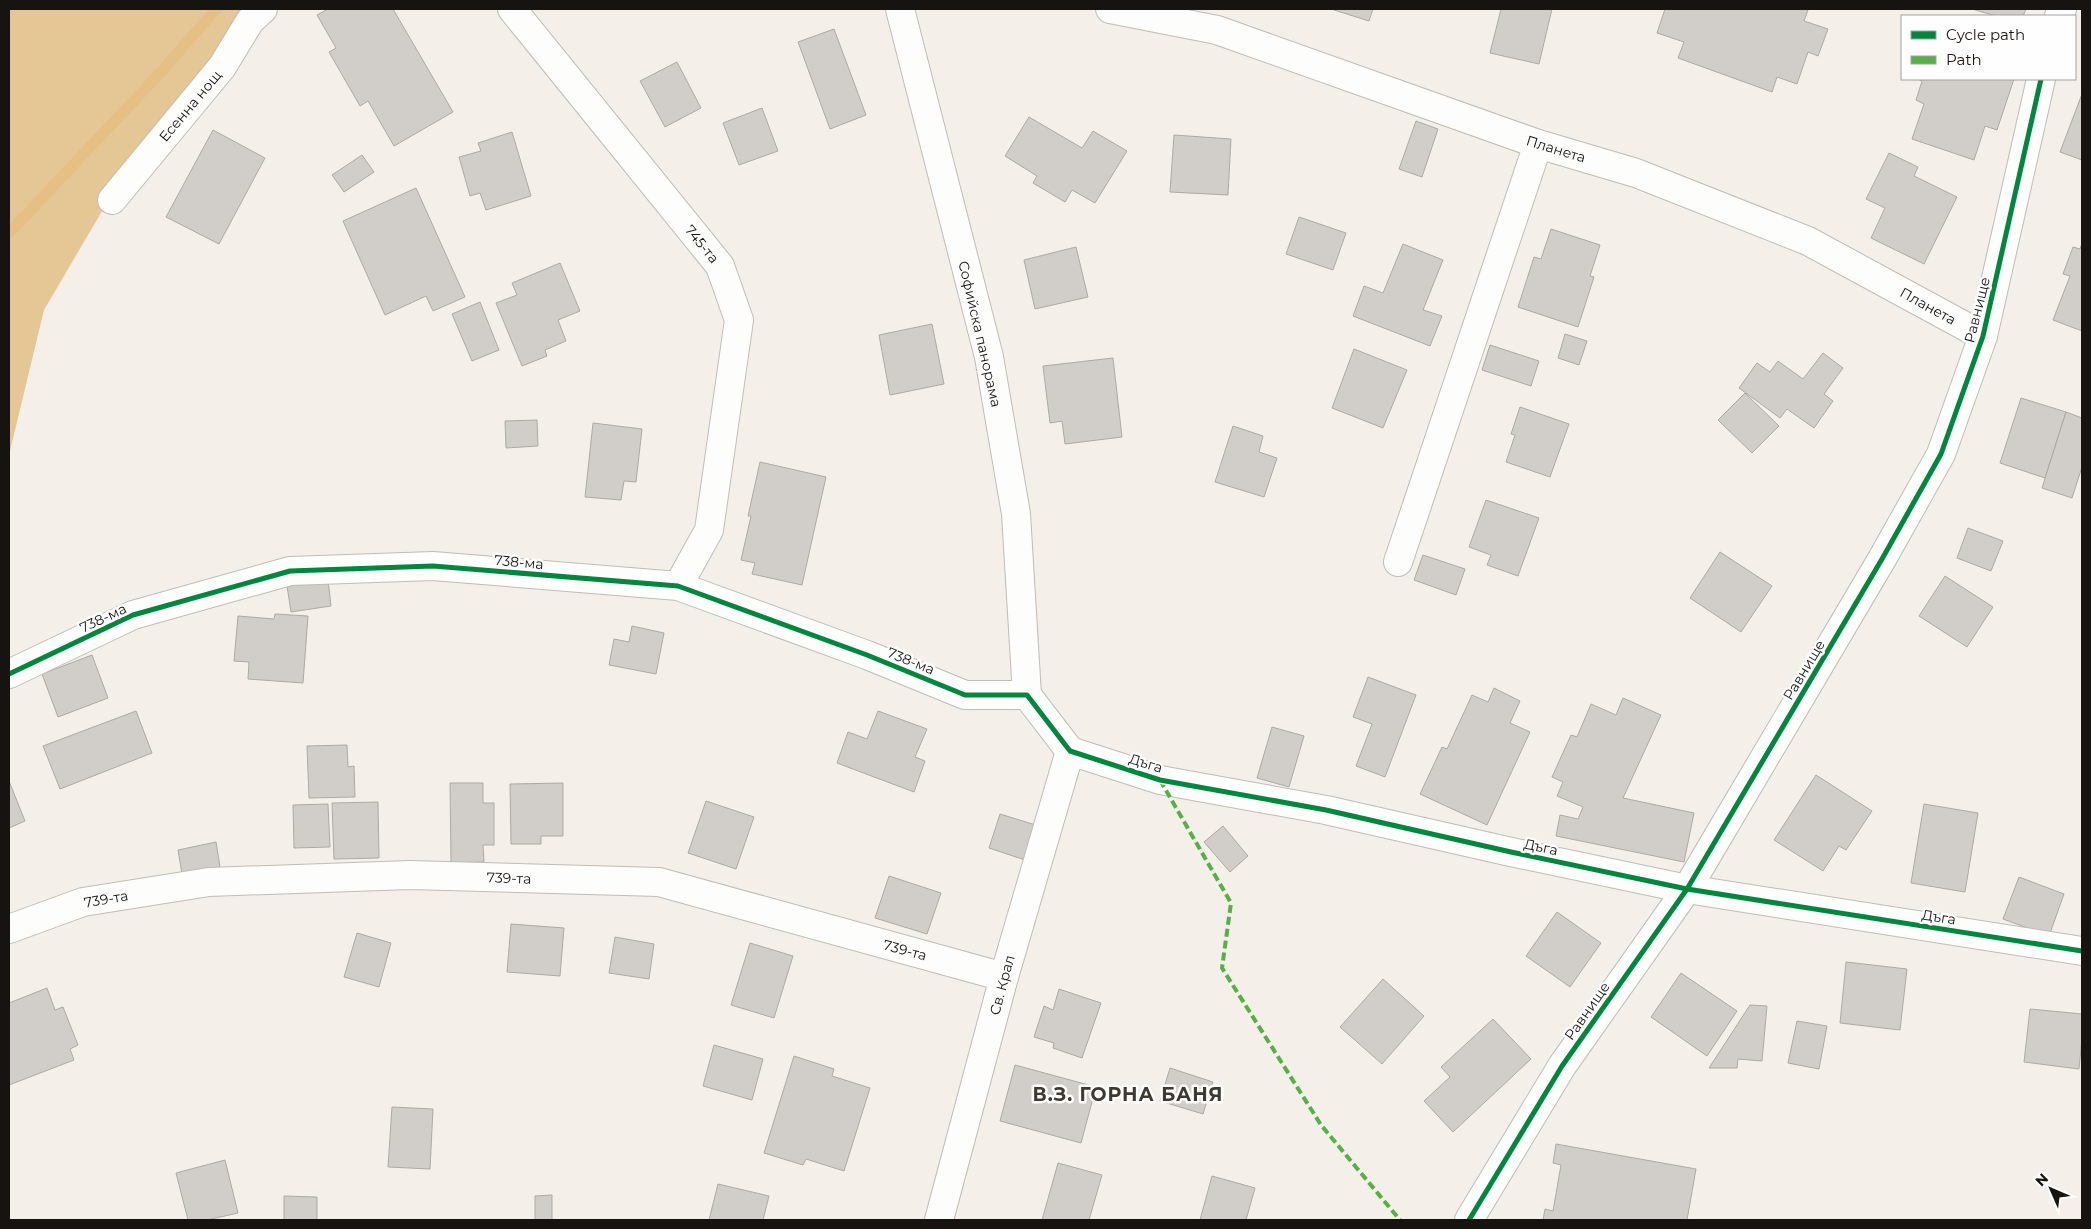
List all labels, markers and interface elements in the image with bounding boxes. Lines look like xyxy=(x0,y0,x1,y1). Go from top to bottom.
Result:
legend xyxy=(1901,15,2076,80)
text: Cycle path xyxy=(1946,25,2025,44)
text: Path xyxy=(1946,50,1982,69)
street label: Есенна нощ xyxy=(155,67,225,145)
street label: Планета xyxy=(1524,131,1588,167)
street label: 745-та xyxy=(681,221,723,267)
street label: Софийска панорама xyxy=(954,259,1006,409)
street label: Равнище xyxy=(1960,275,1994,345)
street label: Планета xyxy=(1897,283,1959,329)
street label: 738-ма xyxy=(494,551,544,573)
street label: 738-ма xyxy=(77,599,129,637)
street label: Равнище xyxy=(1779,637,1829,703)
street label: 738-ма xyxy=(885,643,937,679)
street label: Дъга xyxy=(1127,749,1165,777)
street label: Дъга xyxy=(1522,835,1560,859)
street label: 739-та xyxy=(486,868,532,888)
street label: 739-та xyxy=(83,886,129,912)
street label: Дъга xyxy=(1921,905,1957,929)
street label: 739-та xyxy=(881,936,929,964)
street label: Св. Крал xyxy=(985,953,1019,1017)
street label: Равнище xyxy=(1560,978,1614,1044)
district label: В.З. ГОРНА БАНЯ xyxy=(1033,1083,1223,1106)
north arrow xyxy=(2026,1164,2076,1214)
text: N xyxy=(2031,1169,2052,1190)

